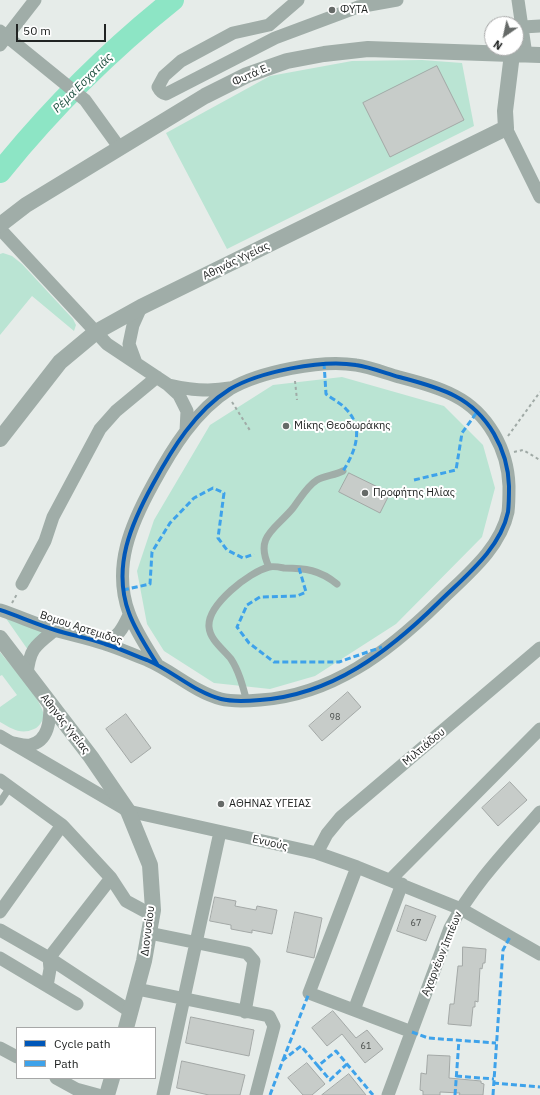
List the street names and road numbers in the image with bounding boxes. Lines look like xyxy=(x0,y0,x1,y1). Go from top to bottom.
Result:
street label: Φυτά Ε. xyxy=(230,61,272,89)
street label: Αθηνάς Υγείας xyxy=(201,239,271,283)
street label: Βομου Αρτεμιδος xyxy=(38,608,124,648)
street label: Αθηνάς Υγείας xyxy=(37,691,93,757)
street label: Μιλτιάδου xyxy=(400,725,448,769)
street label: Ενυούς xyxy=(251,833,289,853)
street label: Διονυσίου xyxy=(138,905,158,957)
street label: Αχαρνέων Ιππέων xyxy=(419,910,465,998)

